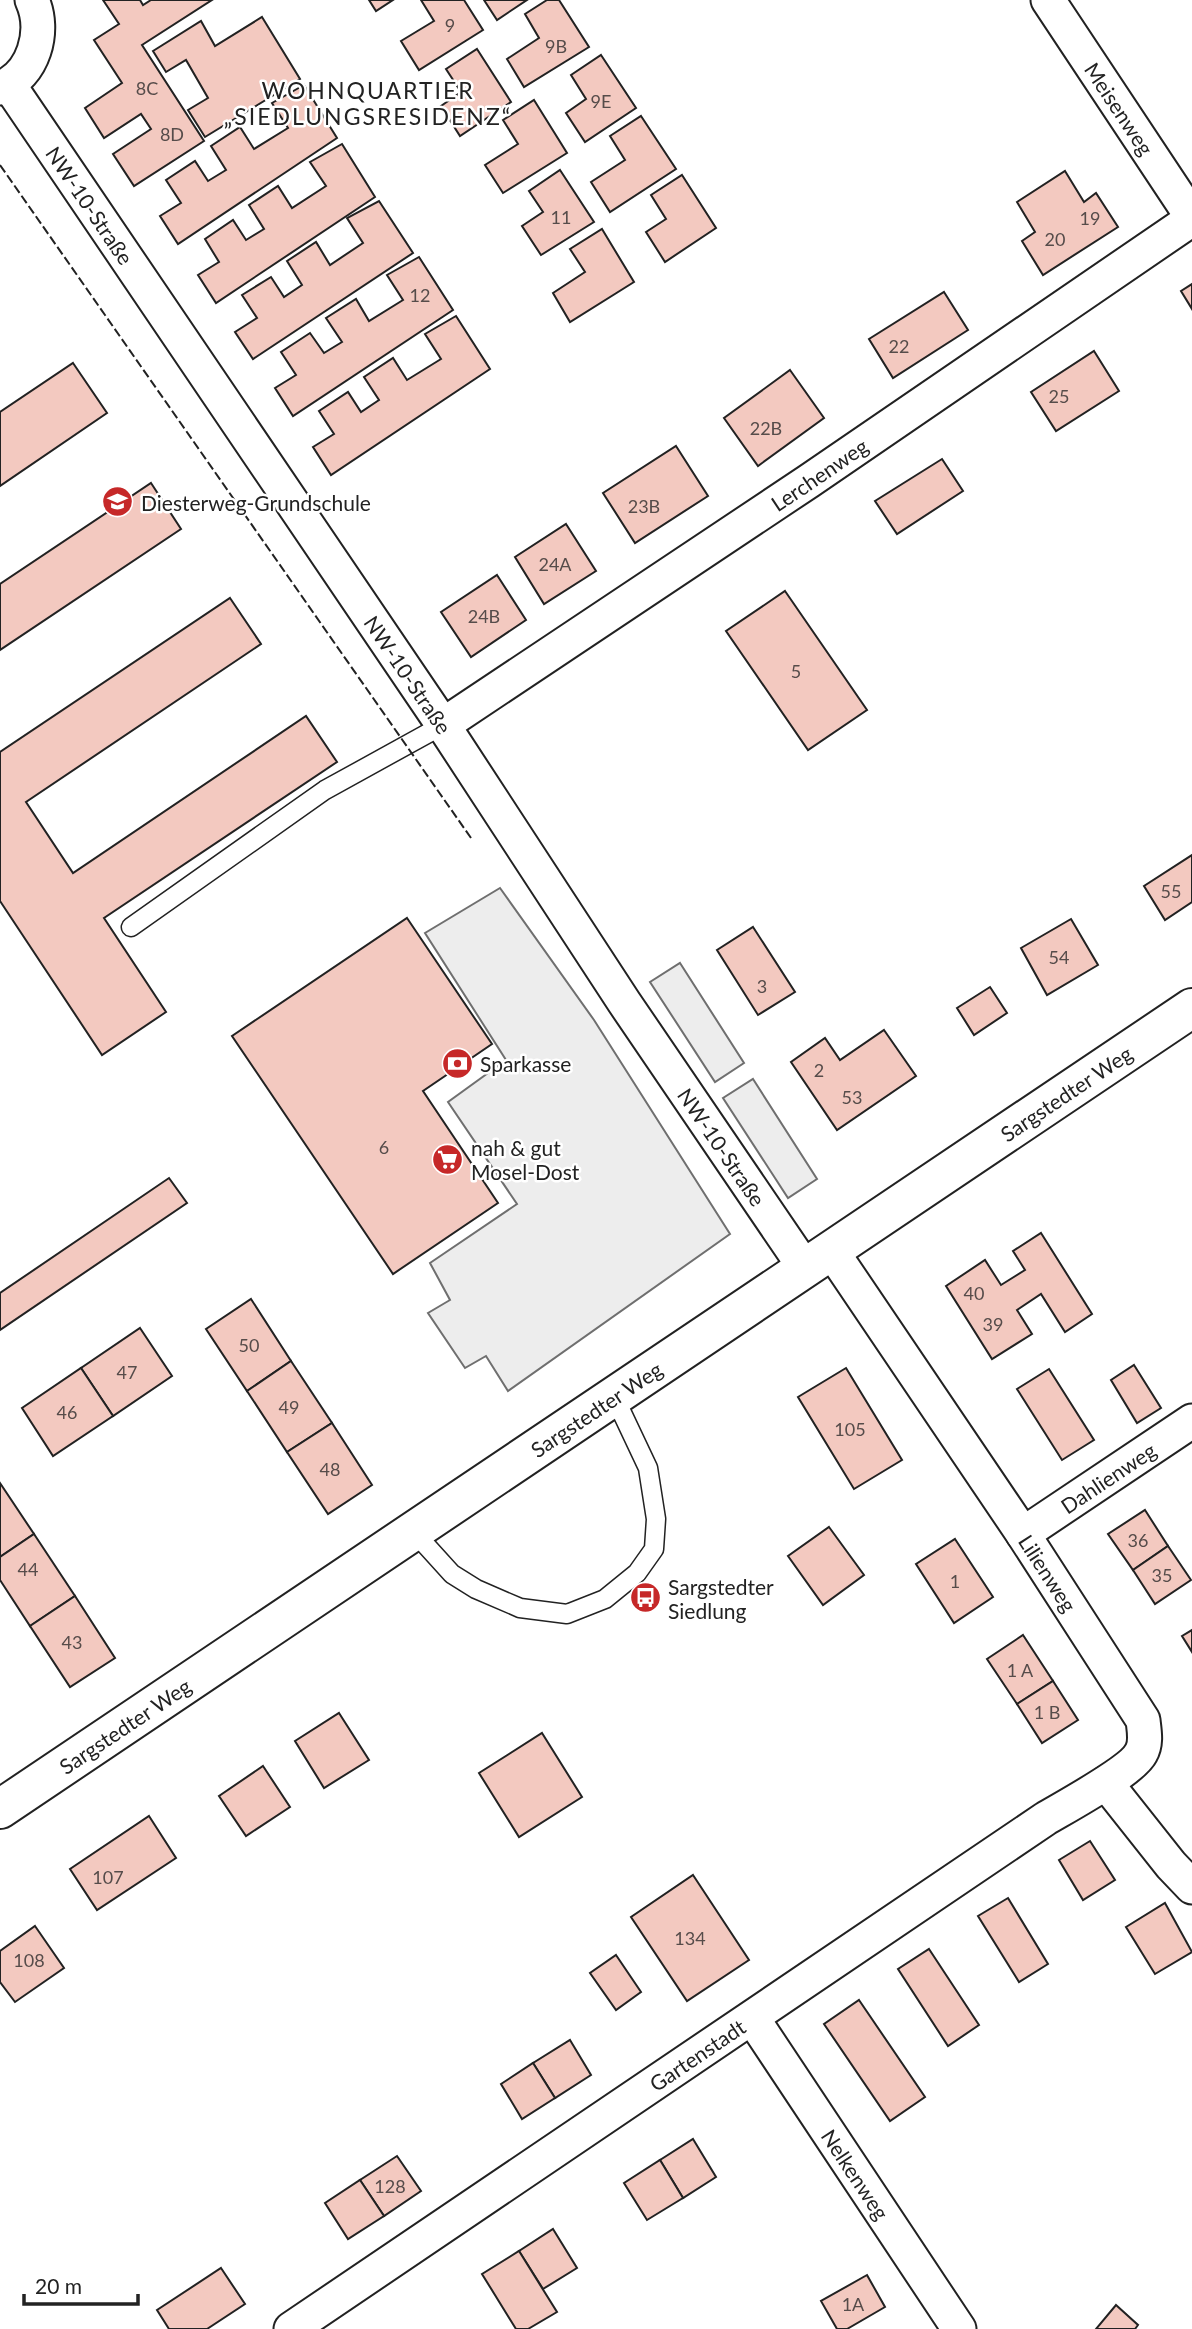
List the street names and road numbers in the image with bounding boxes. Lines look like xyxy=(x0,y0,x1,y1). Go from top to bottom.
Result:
street label: Meisenweg xyxy=(1080,57,1160,159)
street label: NW-10-Straße xyxy=(42,141,139,269)
street label: Lerchenweg xyxy=(766,432,872,516)
street label: NW-10-Straße xyxy=(360,611,457,738)
street label: Sargstedter Weg xyxy=(995,1040,1136,1146)
street label: NW-10-Straße xyxy=(673,1083,771,1210)
street label: Sargstedter Weg xyxy=(526,1355,666,1462)
street label: Dahlienweg xyxy=(1056,1437,1160,1518)
street label: Lilienweg xyxy=(1014,1530,1082,1616)
street label: Sargstedter Weg xyxy=(54,1672,195,1778)
street label: Gartenstadt xyxy=(644,2013,750,2096)
street label: Nelkenweg xyxy=(817,2124,895,2224)

